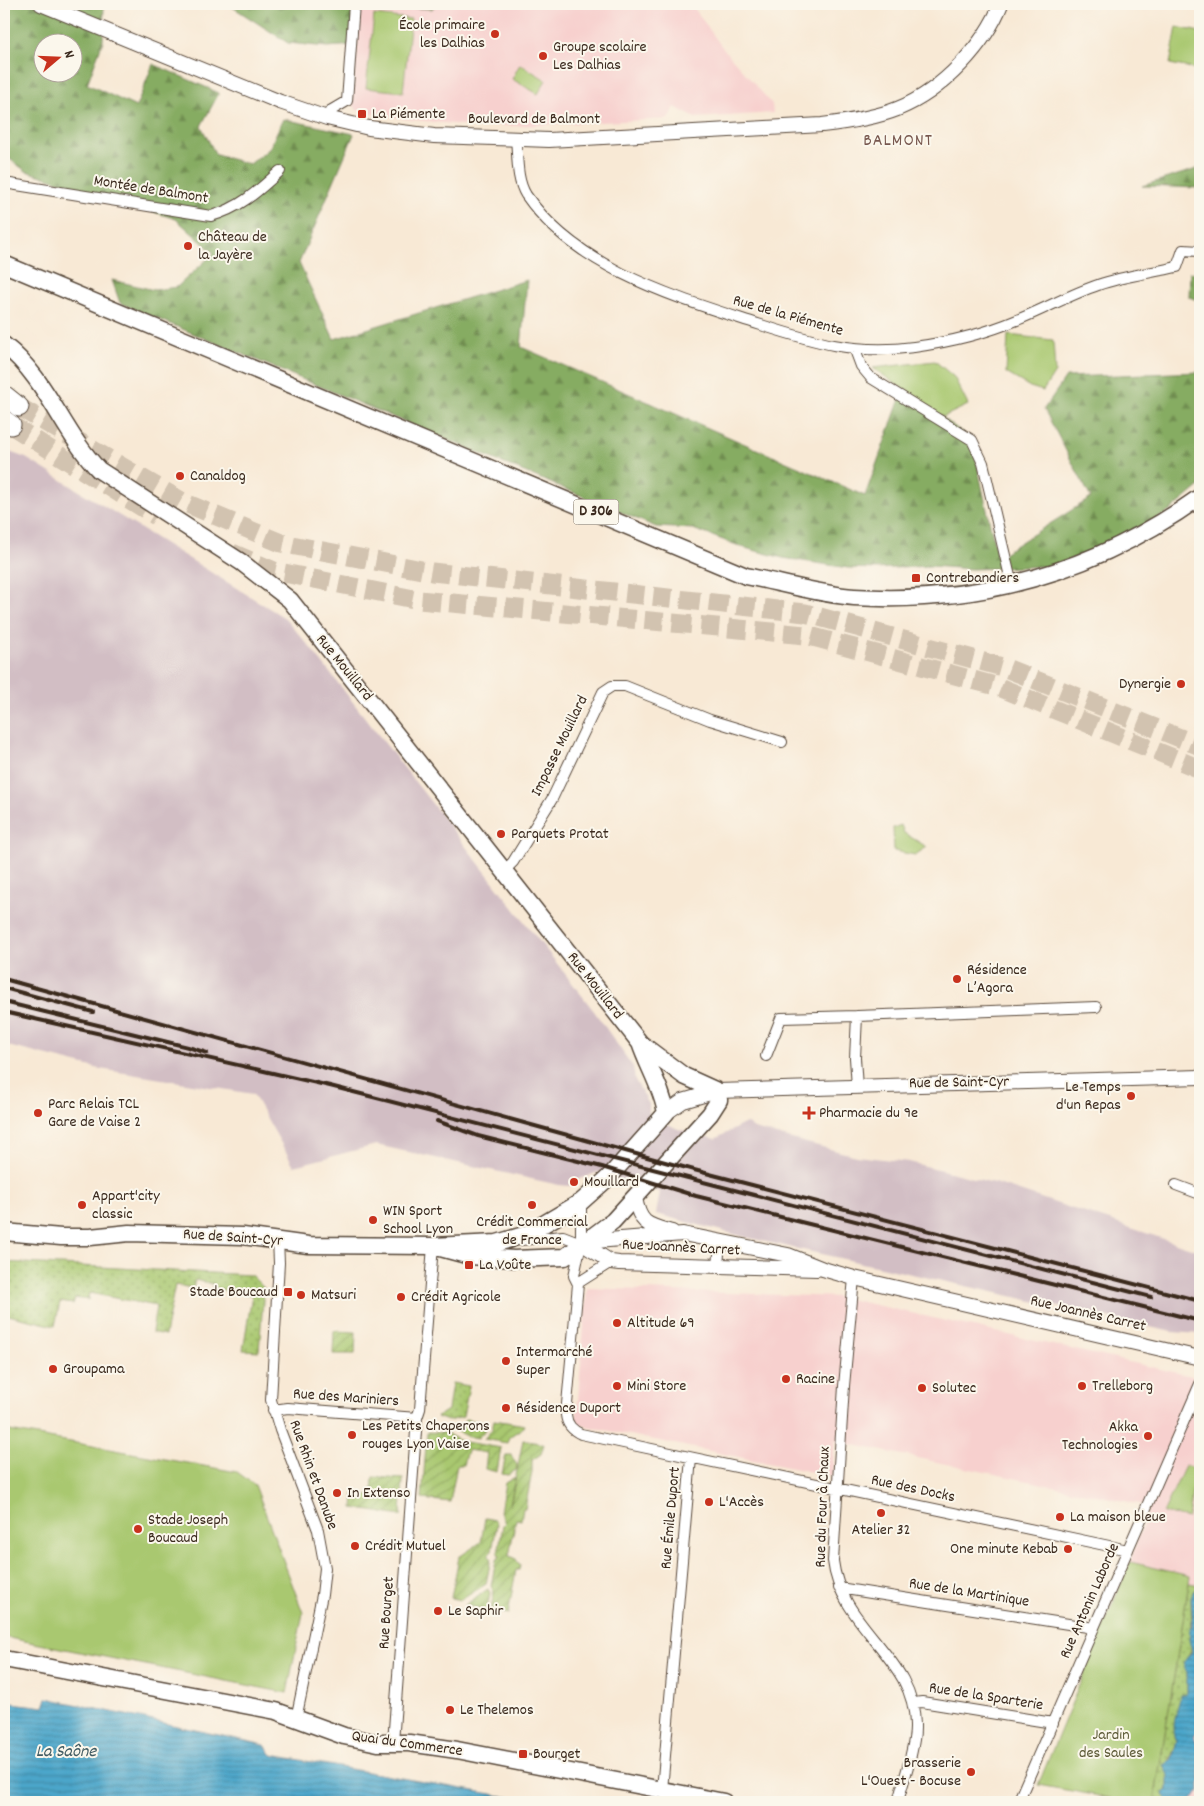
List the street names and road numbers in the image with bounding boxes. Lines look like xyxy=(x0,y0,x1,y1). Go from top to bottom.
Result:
street label: Boulevard de Balmont xyxy=(468,108,600,131)
street label: Montée de Balmont xyxy=(92,170,210,210)
street label: Rue de la Piémente xyxy=(730,289,846,343)
road number: D 306 xyxy=(574,500,618,524)
street label: Rue Mouillard xyxy=(310,630,378,706)
street label: Impasse Mouillard xyxy=(526,692,594,800)
street label: Rue Mouillard xyxy=(561,947,629,1025)
street label: Rue de Saint-Cyr xyxy=(909,1071,1009,1095)
street label: Rue de Saint-Cyr xyxy=(182,1223,284,1253)
street label: Rue Joannès Carret xyxy=(621,1233,741,1263)
street label: Rue Joannès Carret xyxy=(1028,1290,1148,1339)
street label: Rue des Mariniers xyxy=(292,1383,400,1413)
street label: Rue Rhin et Danube xyxy=(283,1417,343,1533)
street label: Rue du Four à Chaux xyxy=(809,1446,837,1568)
street label: Rue Émile Duport xyxy=(655,1466,687,1570)
street label: Rue des Docks xyxy=(869,1469,957,1509)
street label: Rue Antonin Laborde xyxy=(1054,1539,1126,1663)
street label: Rue de la Martinique xyxy=(907,1572,1031,1614)
street label: Rue Bourget xyxy=(373,1576,401,1650)
street label: Rue de la Sparterie xyxy=(927,1677,1045,1717)
street label: Quai du Commerce xyxy=(350,1725,464,1763)

